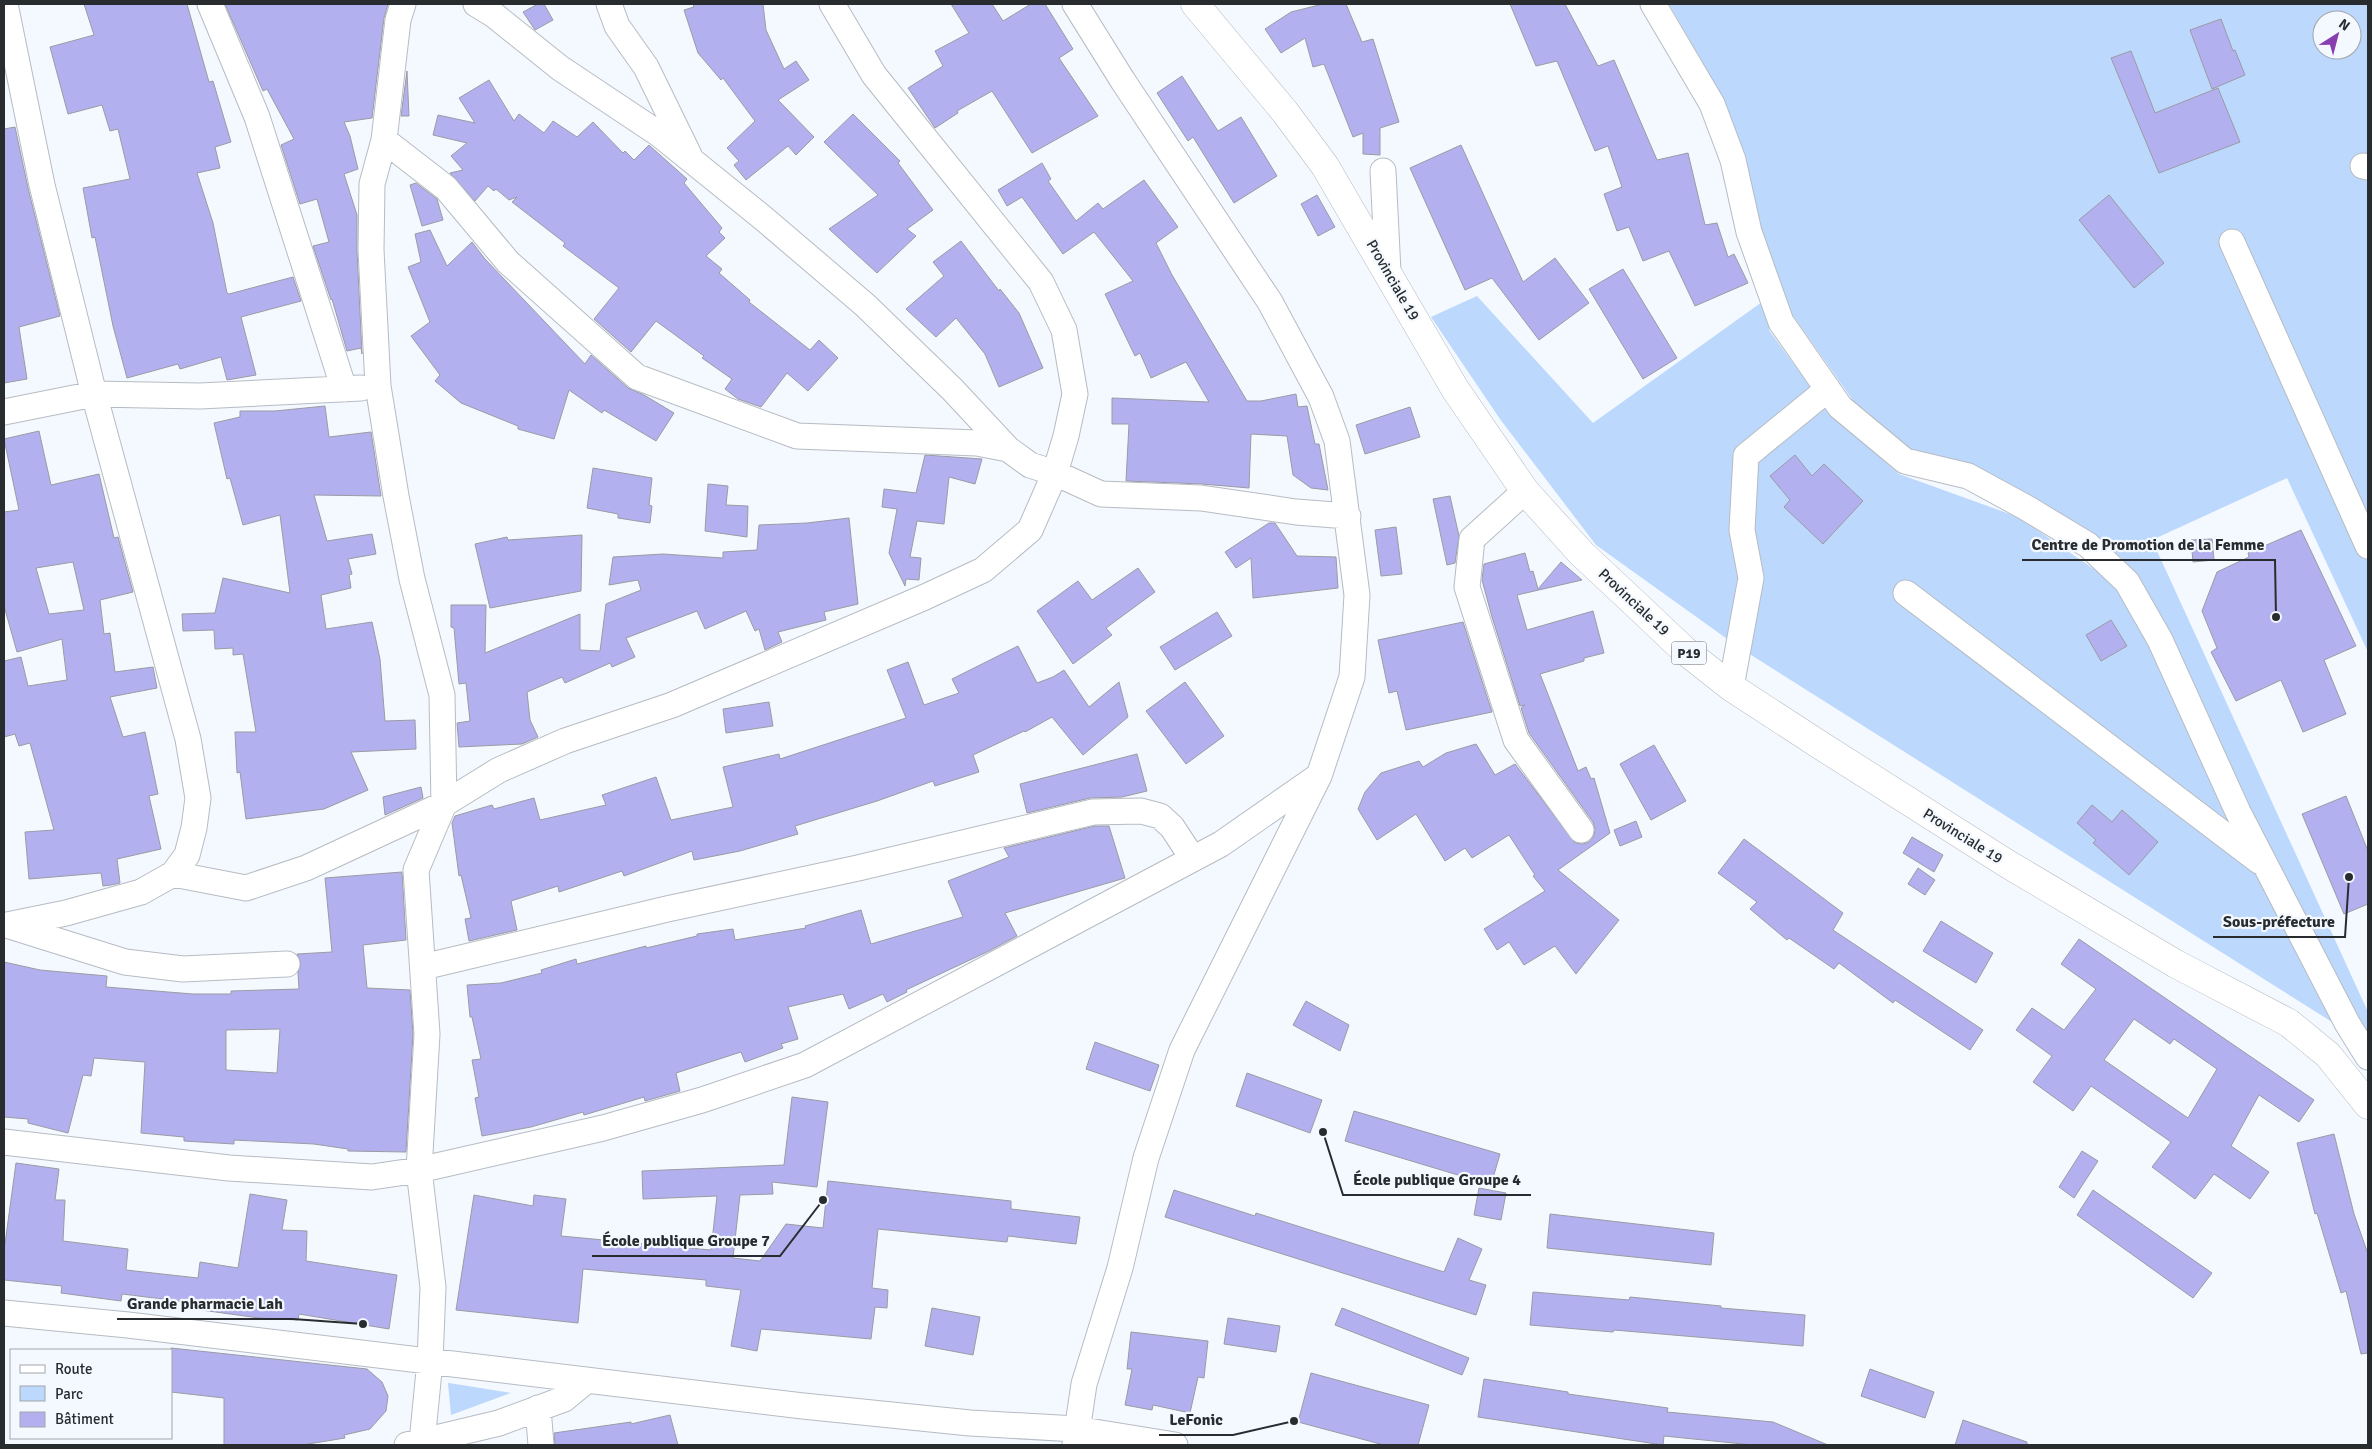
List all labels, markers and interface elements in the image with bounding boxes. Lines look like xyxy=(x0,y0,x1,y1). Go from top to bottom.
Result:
north arrow xyxy=(2312,10,2362,60)
text: N xyxy=(2335,15,2353,35)
street label: Provinciale 19 xyxy=(1363,236,1423,324)
callout: Centre de Promotion de la Femme xyxy=(2022,529,2275,560)
text: Centre de Promotion de la Femme xyxy=(2031,535,2265,555)
street label: Provinciale 19 xyxy=(1595,565,1673,639)
road number: P19 xyxy=(1672,641,1706,664)
street label: Provinciale 19 xyxy=(1920,804,2006,868)
callout: Sous-préfecture xyxy=(2213,906,2345,937)
text: Sous-préfecture xyxy=(2223,912,2335,932)
callout: École publique Groupe 4 xyxy=(1343,1164,1531,1195)
text: École publique Groupe 4 xyxy=(1353,1170,1521,1190)
callout: École publique Groupe 7 xyxy=(592,1225,780,1256)
text: École publique Groupe 7 xyxy=(602,1231,770,1251)
callout: Grande pharmacie Lah xyxy=(117,1288,293,1319)
text: Grande pharmacie Lah xyxy=(127,1294,283,1314)
legend xyxy=(10,1349,172,1439)
text: Route xyxy=(55,1360,92,1378)
text: Parc xyxy=(55,1385,83,1403)
callout: LeFonic xyxy=(1159,1404,1233,1435)
text: Bâtiment xyxy=(55,1410,114,1428)
text: LeFonic xyxy=(1169,1410,1223,1430)

